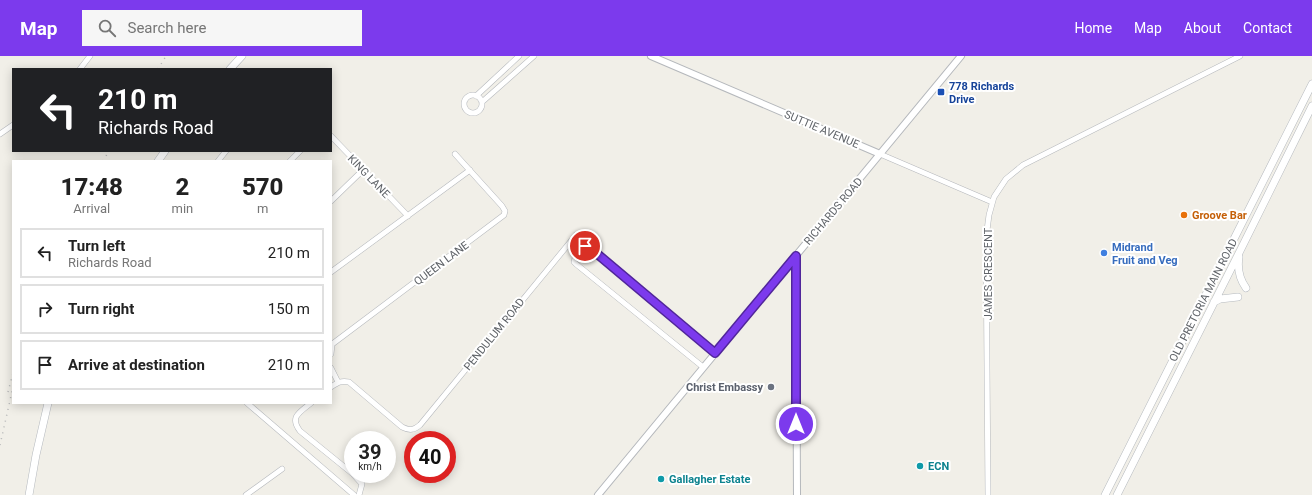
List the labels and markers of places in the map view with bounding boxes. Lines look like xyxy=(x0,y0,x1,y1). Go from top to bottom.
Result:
place label: 778 Richards Drive xyxy=(949,80,1015,106)
marker: 778 Richards Drive xyxy=(936,87,946,97)
place label: Groove Bar xyxy=(1192,209,1247,222)
marker: Groove Bar xyxy=(1179,210,1189,220)
pin xyxy=(568,229,602,263)
place label: Midrand Fruit and Veg xyxy=(1112,241,1178,267)
marker: Midrand Fruit and Veg xyxy=(1099,248,1109,258)
place label: Christ Embassy xyxy=(686,381,763,394)
marker: Christ Embassy xyxy=(766,382,776,392)
place label: ECN xyxy=(928,460,949,473)
marker: ECN xyxy=(915,461,925,471)
place label: Gallagher Estate xyxy=(669,473,750,486)
marker: Gallagher Estate xyxy=(656,474,666,484)

